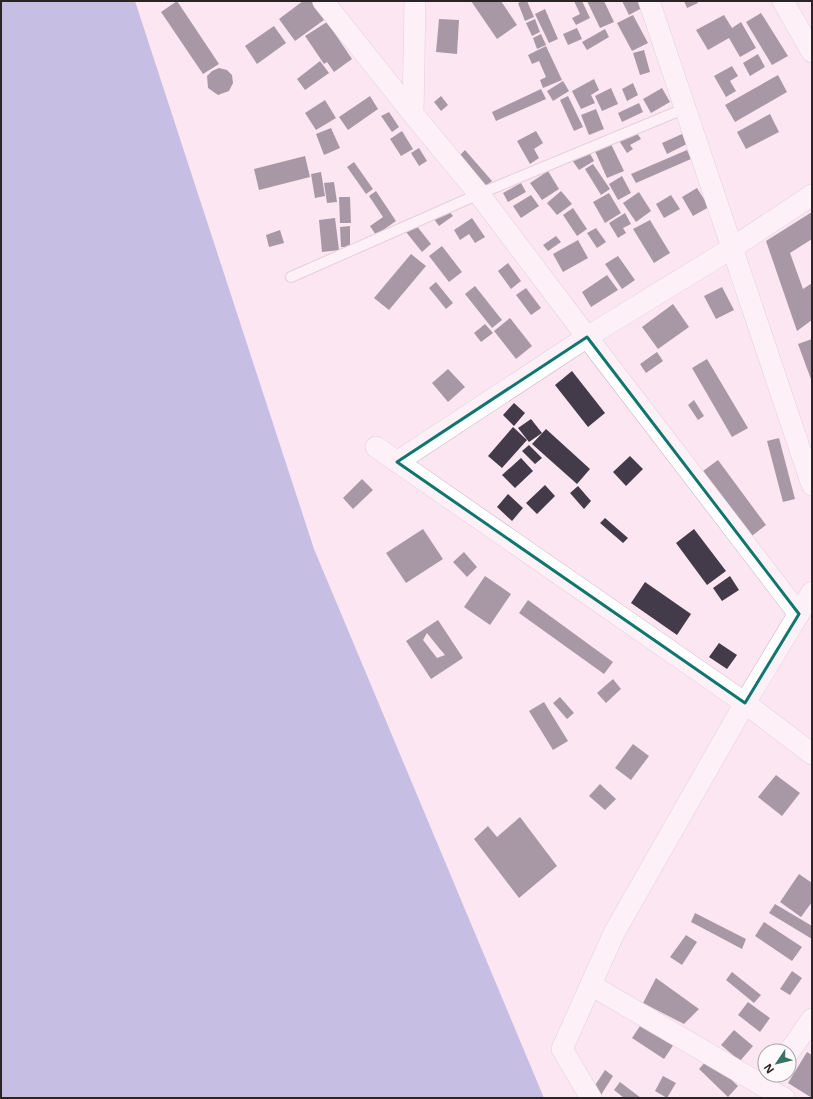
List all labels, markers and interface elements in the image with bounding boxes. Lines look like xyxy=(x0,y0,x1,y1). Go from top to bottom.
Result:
north arrow xyxy=(757,1043,797,1083)
text: N xyxy=(760,1061,777,1077)

